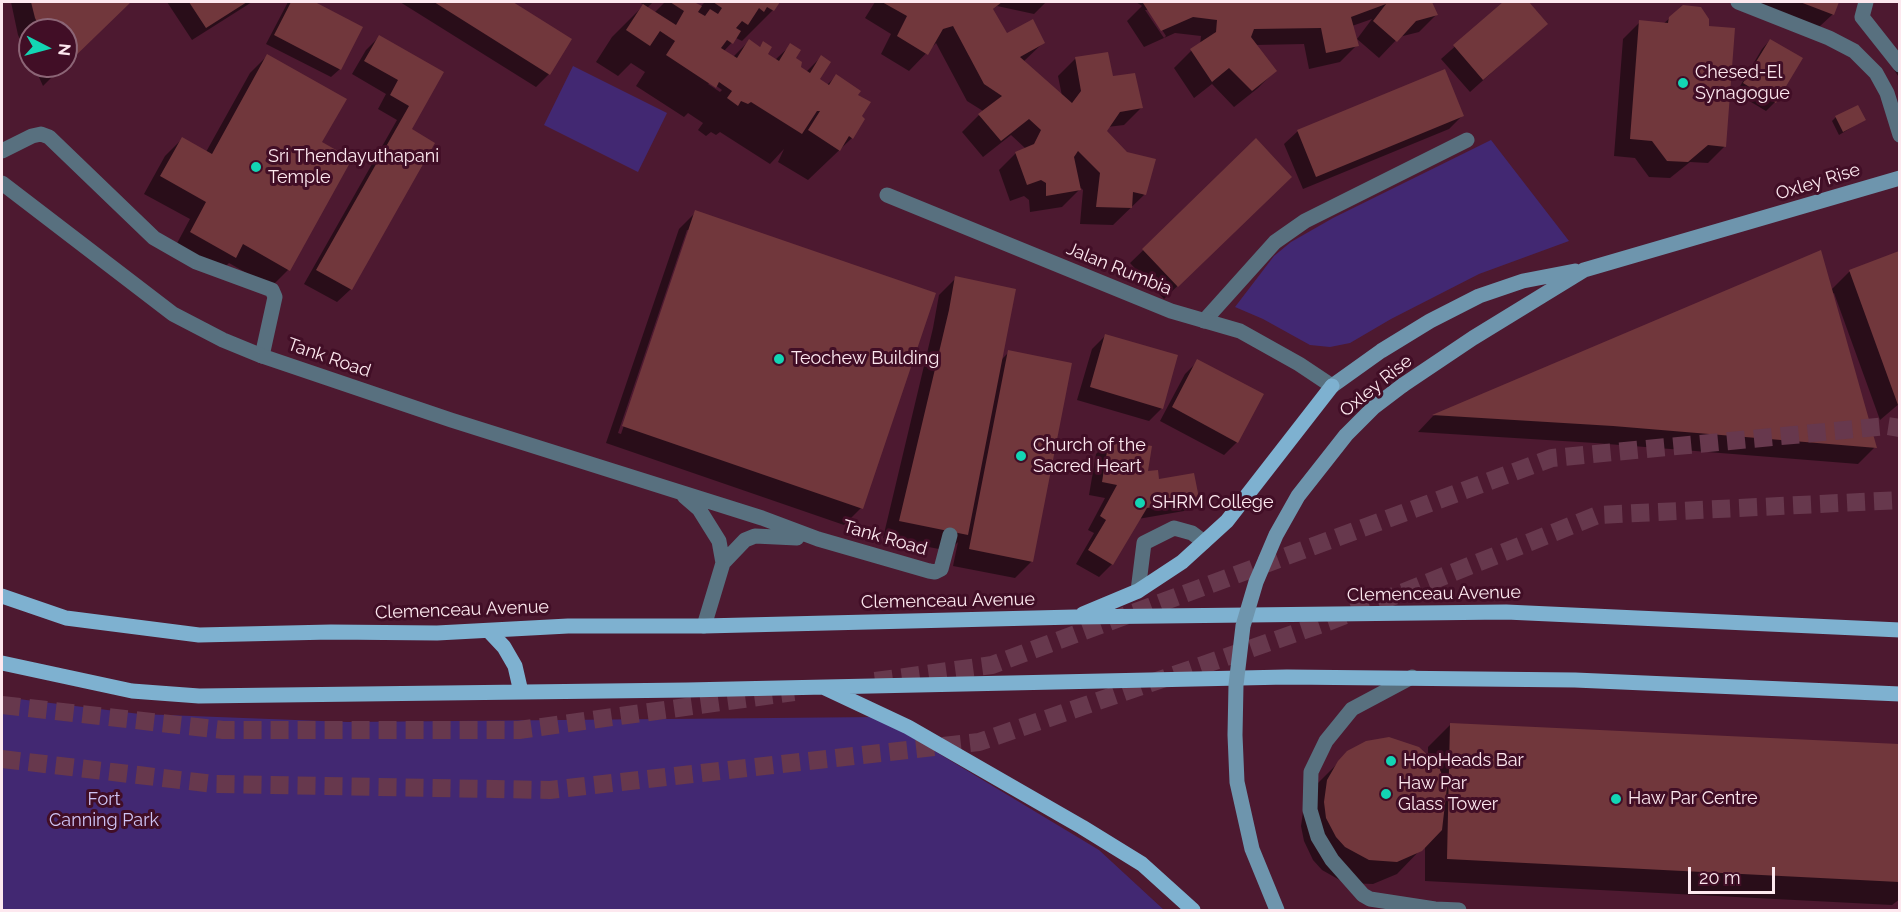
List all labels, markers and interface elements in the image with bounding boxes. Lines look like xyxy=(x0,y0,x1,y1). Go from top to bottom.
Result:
north arrow xyxy=(18,18,78,78)
text: N xyxy=(54,43,74,57)
place label: Chesed-El Synagogue xyxy=(1695,62,1790,104)
marker: Chesed-El Synagogue xyxy=(1676,76,1690,90)
place label: Sri Thendayuthapani Temple xyxy=(268,146,439,188)
street label: Oxley Rise xyxy=(1773,159,1863,205)
marker: Sri Thendayuthapani Temple xyxy=(249,160,263,174)
street label: Jalan Rumbia xyxy=(1063,238,1175,300)
street label: Tank Road xyxy=(284,334,374,382)
place label: Teochew Building xyxy=(791,348,939,370)
street label: Oxley Rise xyxy=(1335,350,1417,422)
marker: Teochew Building xyxy=(772,352,786,366)
place label: Church of the Sacred Heart xyxy=(1033,435,1146,478)
marker: Church of the Sacred Heart xyxy=(1014,449,1028,463)
place label: SHRM College xyxy=(1152,492,1273,514)
marker: SHRM College xyxy=(1133,496,1147,510)
street label: Tank Road xyxy=(840,516,930,560)
street label: Clemenceau Avenue xyxy=(1347,582,1521,606)
street label: Clemenceau Avenue xyxy=(861,589,1035,613)
street label: Clemenceau Avenue xyxy=(375,596,549,624)
place label: HopHeads Bar xyxy=(1403,750,1524,772)
marker: HopHeads Bar xyxy=(1384,754,1398,768)
place label: Haw Par Glass Tower xyxy=(1398,773,1498,816)
marker: Haw Par Glass Tower xyxy=(1379,787,1393,801)
place label: Haw Par Centre xyxy=(1628,788,1758,810)
park label: Fort Canning Park xyxy=(49,789,159,832)
marker: Haw Par Centre xyxy=(1609,792,1623,806)
scale bar xyxy=(1691,855,1778,893)
text: 20 m xyxy=(1699,867,1741,888)

